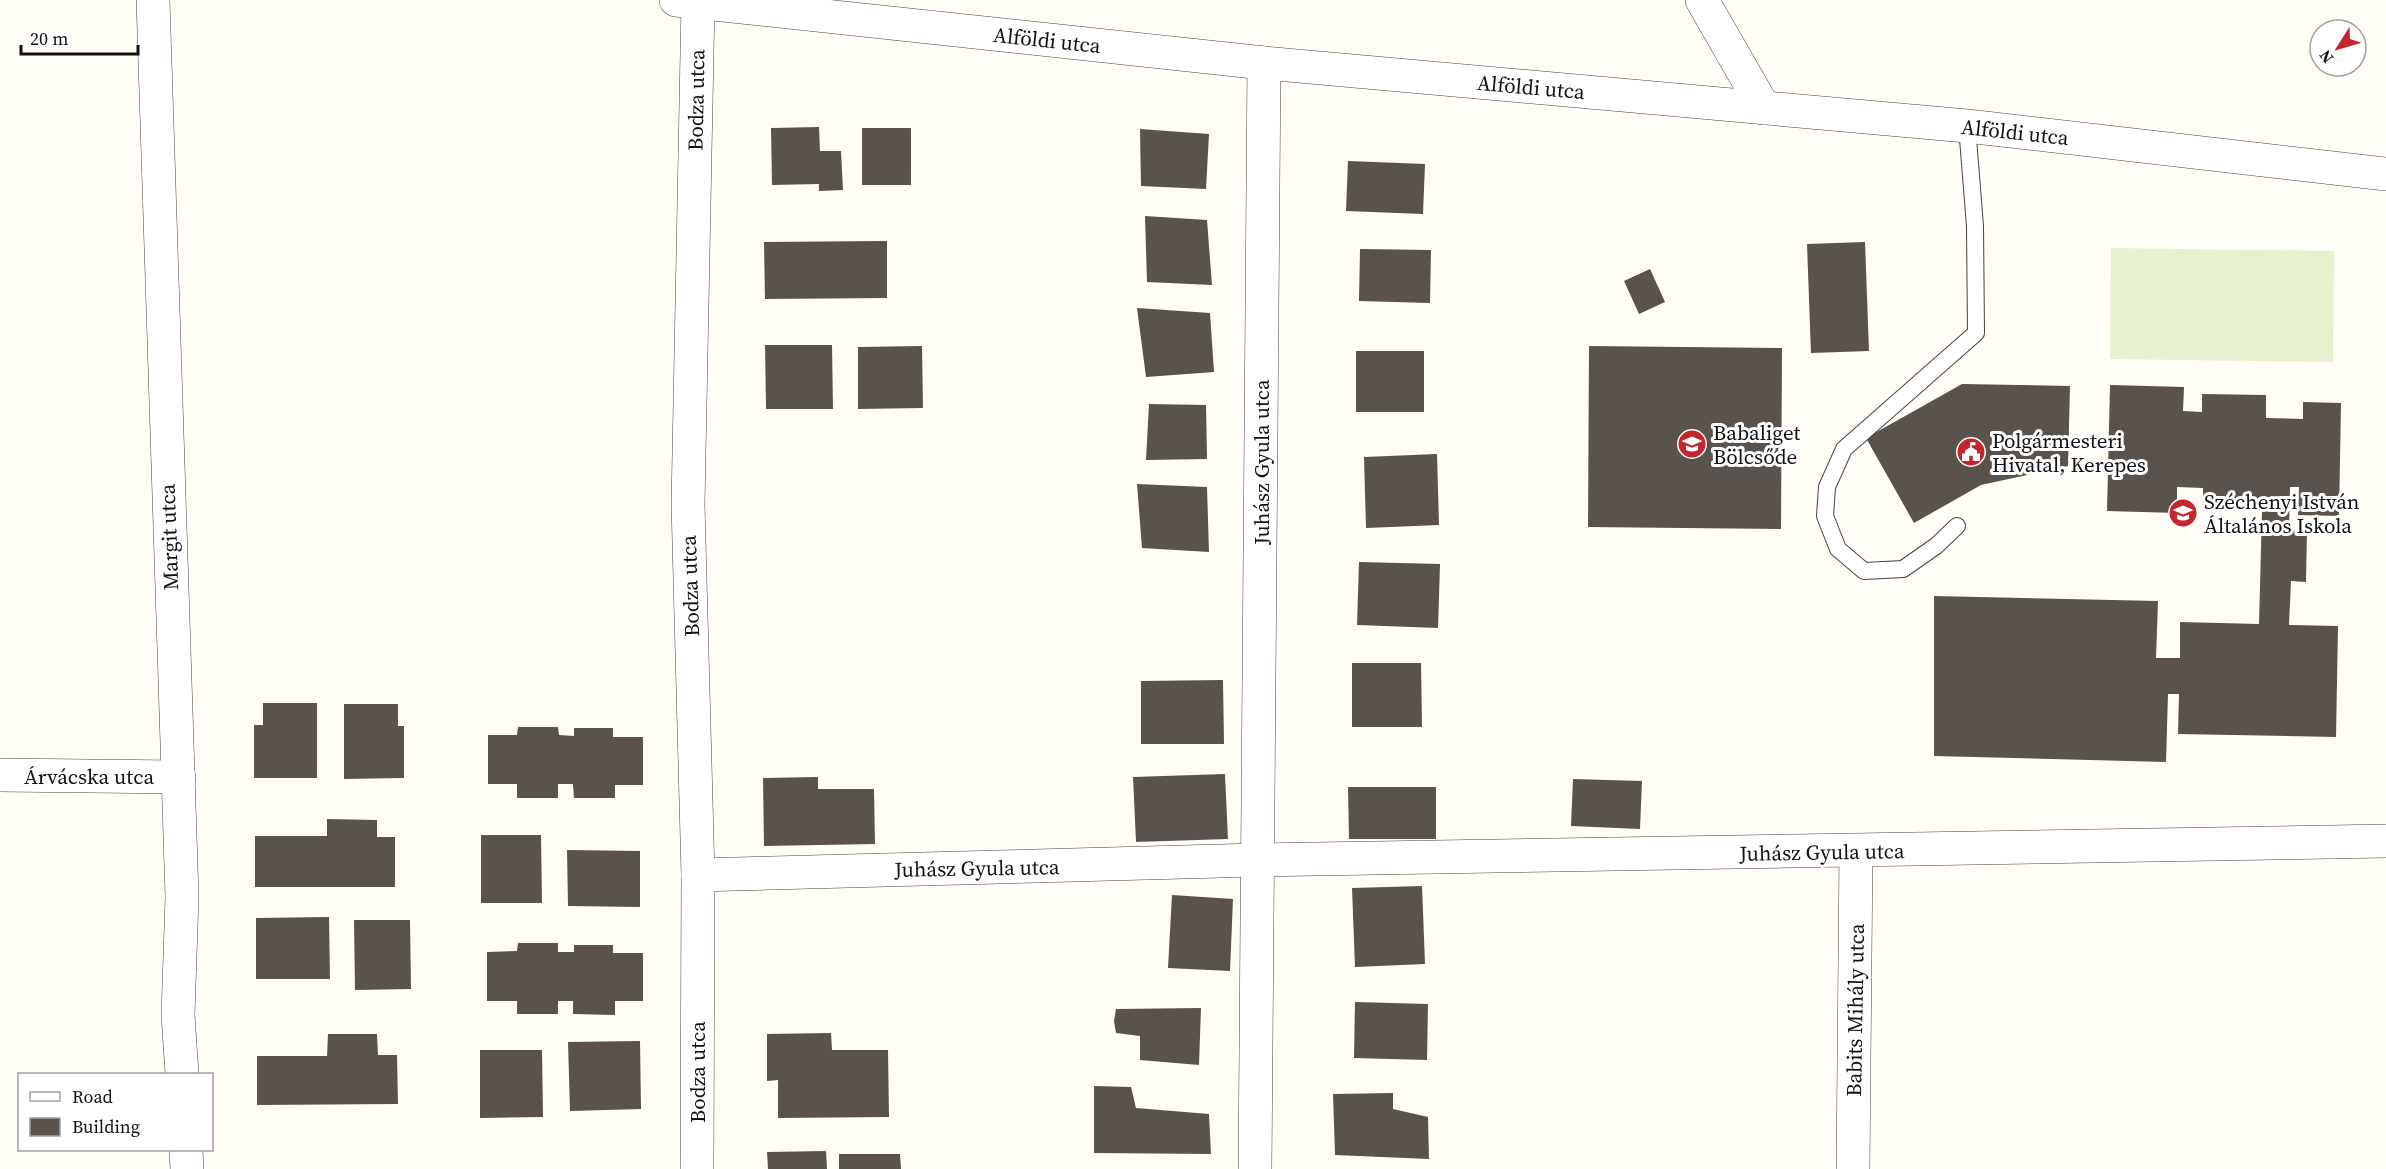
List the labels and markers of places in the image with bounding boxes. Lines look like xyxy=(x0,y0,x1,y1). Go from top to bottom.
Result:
place label: Babaliget Bölcsőde xyxy=(1713,418,1801,471)
place label: Polgármesteri Hivatal, Kerepes xyxy=(1992,426,2146,479)
school or university icon: Babaliget Bölcsőde xyxy=(1676,428,1708,460)
public building icon: Polgármesteri Hivatal, Kerepes xyxy=(1955,436,1987,468)
place label: Széchenyi István Általános Iskola xyxy=(2204,487,2360,540)
school or university icon: Széchenyi István Általános Iskola xyxy=(2167,497,2199,529)

